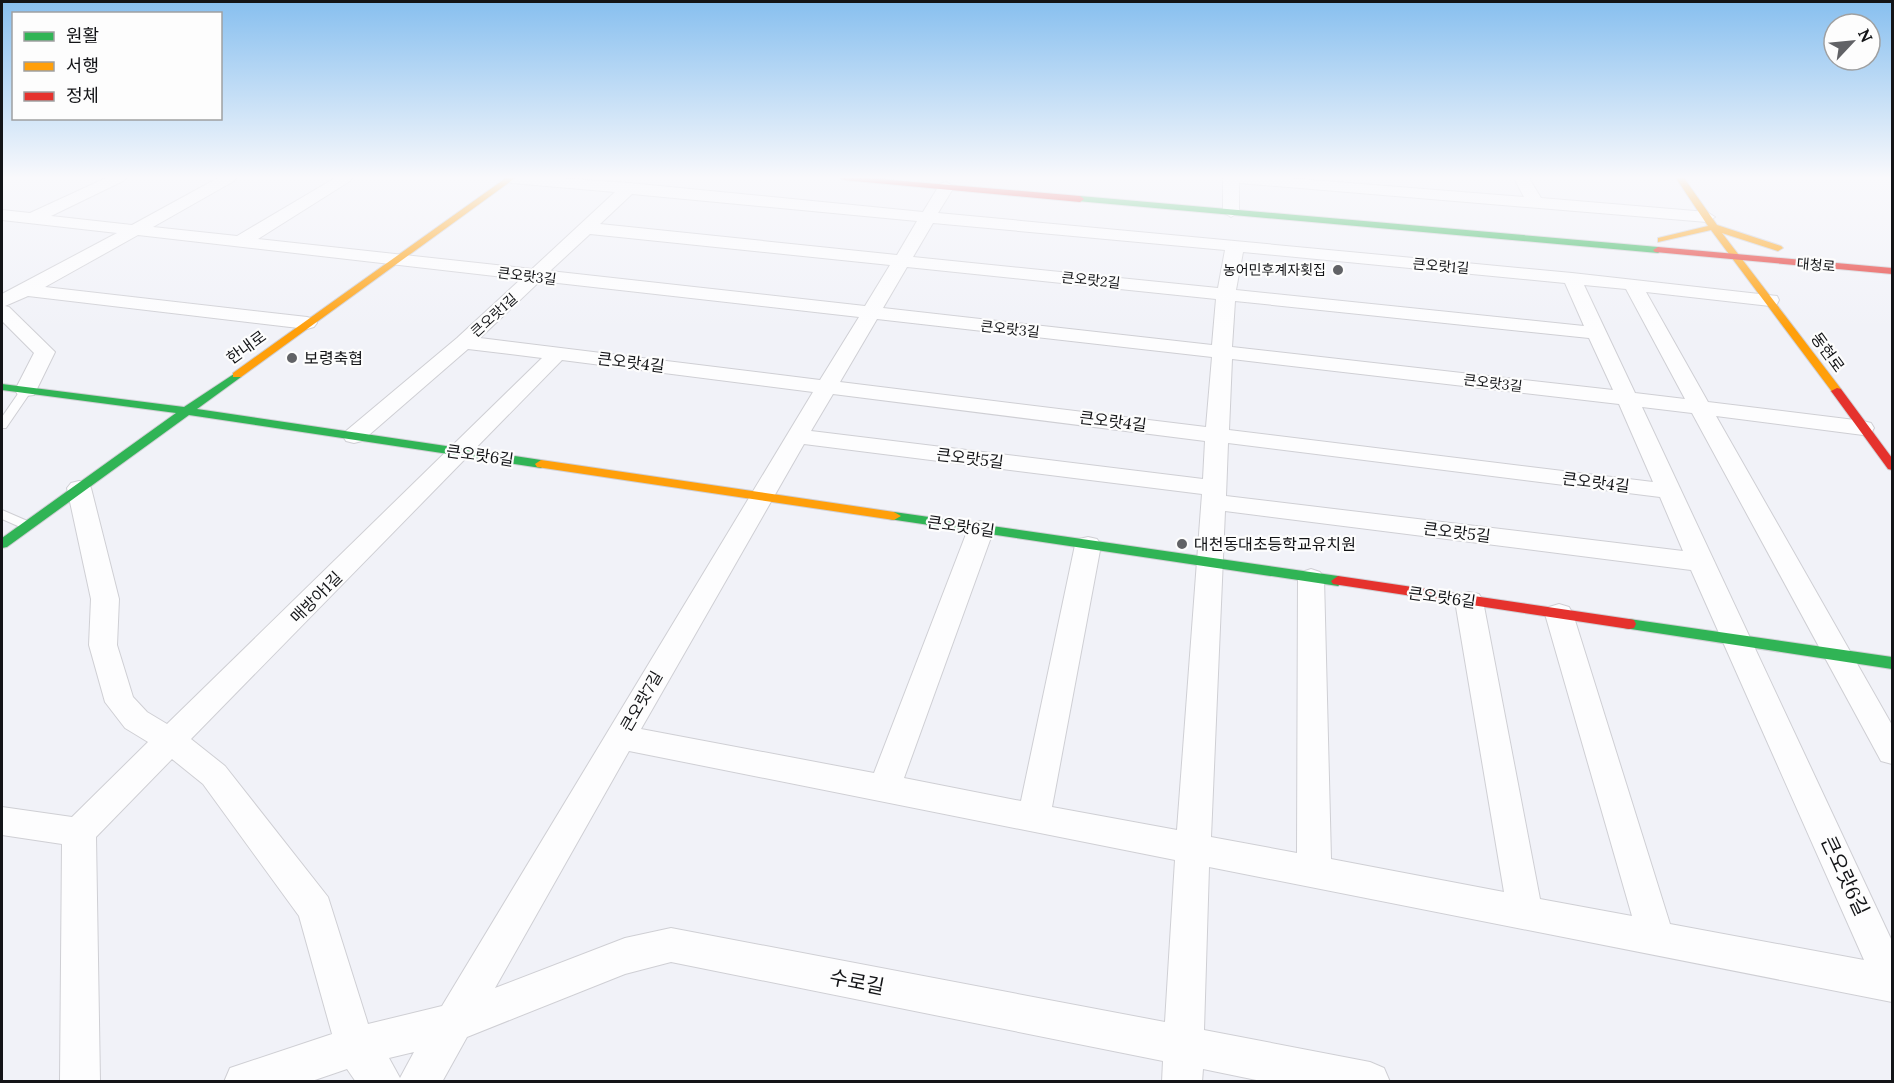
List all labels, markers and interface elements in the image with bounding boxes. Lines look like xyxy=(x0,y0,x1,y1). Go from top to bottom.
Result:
legend xyxy=(12,12,222,120)
north arrow xyxy=(1822,12,1882,72)
text: 원활 xyxy=(66,24,99,47)
text: N xyxy=(1854,25,1877,45)
text: 서행 xyxy=(66,54,99,77)
text: 정체 xyxy=(66,84,99,107)
street label: 대청로 xyxy=(1796,254,1836,276)
street label: 큰오랏1길 xyxy=(1412,255,1470,277)
place label: 농어민후계자횟집 xyxy=(1223,261,1326,279)
street label: 큰오랏3길 xyxy=(496,263,558,289)
marker: 농어민후계자횟집 xyxy=(1331,263,1345,277)
street label: 큰오랏2길 xyxy=(1061,268,1121,292)
street label: 큰오랏1길 xyxy=(467,289,521,341)
street label: 큰오랏3길 xyxy=(980,317,1040,341)
street label: 한내로 xyxy=(222,326,270,368)
street label: 동현로 xyxy=(1807,328,1849,376)
place label: 보령축협 xyxy=(304,348,363,368)
street label: 큰오랏4길 xyxy=(596,348,666,376)
marker: 보령축협 xyxy=(285,351,299,365)
street label: 큰오랏3길 xyxy=(1462,370,1524,396)
street label: 큰오랏4길 xyxy=(1078,407,1148,435)
street label: 큰오랏6길 xyxy=(445,440,515,470)
street label: 큰오랏5길 xyxy=(935,444,1005,472)
street label: 큰오랏4길 xyxy=(1561,468,1631,496)
street label: 큰오랏6길 xyxy=(926,511,996,541)
street label: 큰오랏5길 xyxy=(1422,518,1492,546)
place label: 대천동대초등학교유치원 xyxy=(1194,534,1356,554)
marker: 대천동대초등학교유치원 xyxy=(1175,537,1189,551)
street label: 매방아1길 xyxy=(286,567,346,627)
street label: 큰오랏6길 xyxy=(1407,582,1477,612)
street label: 큰오랏7길 xyxy=(616,667,666,735)
street label: 큰오랏6길 xyxy=(1816,832,1875,920)
street label: 수로길 xyxy=(828,964,887,999)

